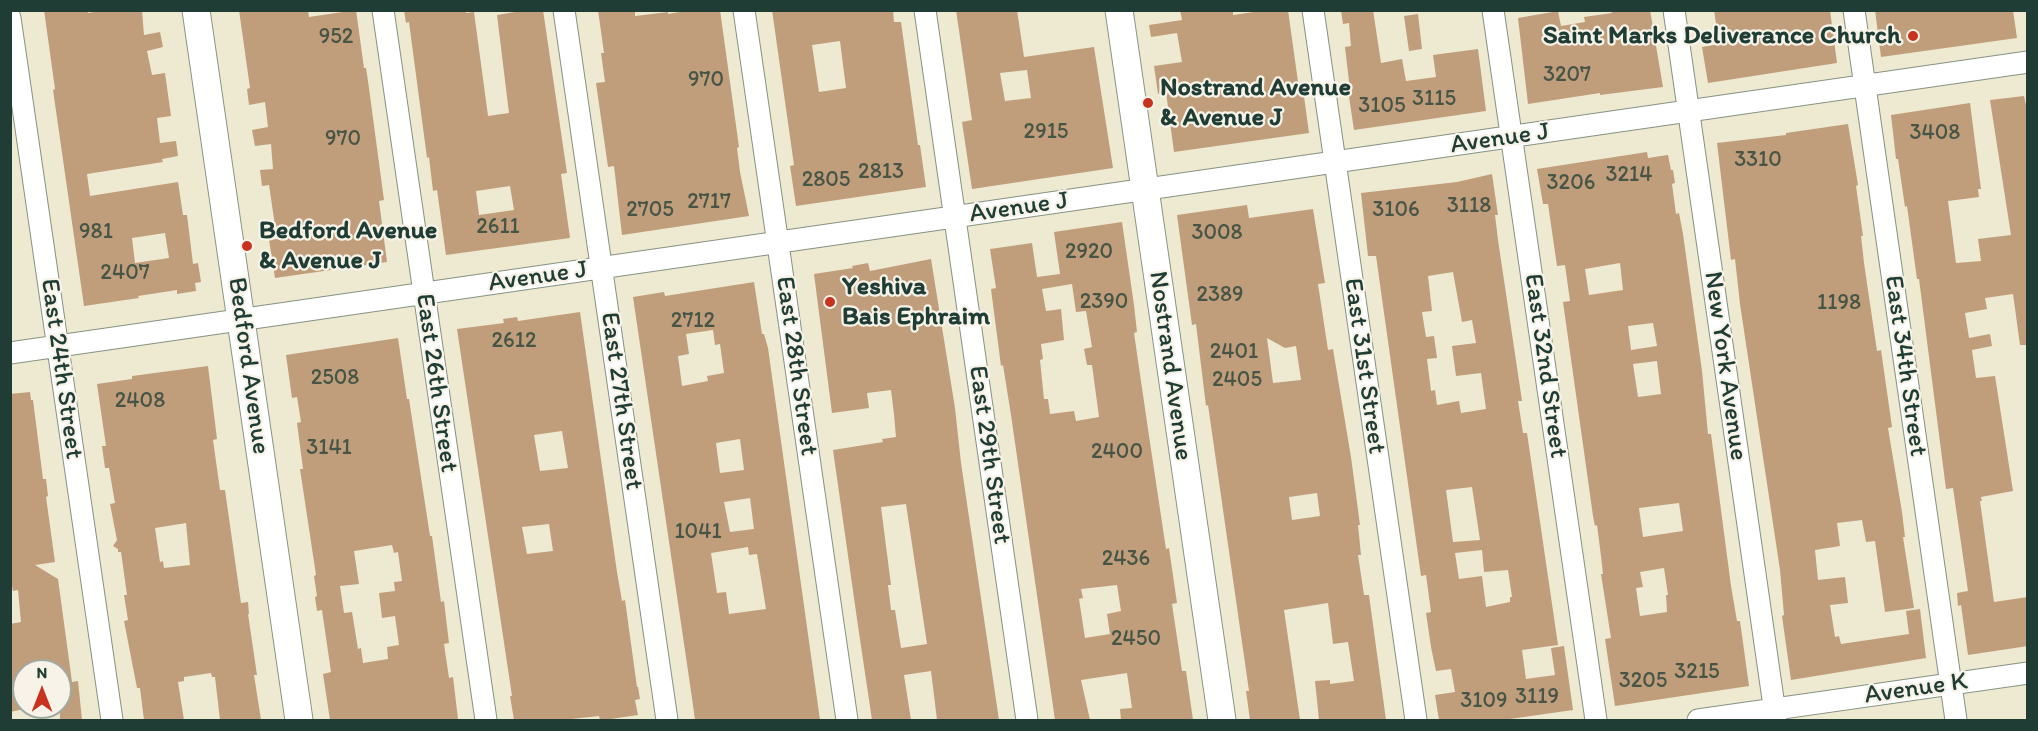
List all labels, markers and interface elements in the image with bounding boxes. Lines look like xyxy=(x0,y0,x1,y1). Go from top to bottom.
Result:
place label: Saint Marks Deliverance Church xyxy=(1543,20,1901,52)
house number: 952 xyxy=(319,24,353,50)
marker: Saint Marks Deliverance Church xyxy=(1906,29,1920,43)
house number: 3207 xyxy=(1543,62,1591,88)
house number: 970 xyxy=(688,67,724,93)
place label: Nostrand Avenue & Avenue J xyxy=(1160,72,1351,134)
house number: 3115 xyxy=(1412,86,1456,112)
house number: 3105 xyxy=(1358,93,1406,119)
marker: Nostrand Avenue & Avenue J xyxy=(1141,96,1155,110)
street label: Avenue J xyxy=(1448,117,1552,161)
house number: 2915 xyxy=(1024,119,1068,145)
house number: 3408 xyxy=(1910,120,1960,146)
house number: 970 xyxy=(325,126,361,152)
house number: 3310 xyxy=(1734,147,1782,173)
house number: 2813 xyxy=(858,159,904,185)
house number: 3214 xyxy=(1606,162,1652,188)
house number: 2805 xyxy=(802,167,850,193)
house number: 3206 xyxy=(1547,170,1595,196)
street label: Avenue J xyxy=(967,186,1071,230)
house number: 2717 xyxy=(687,189,731,215)
house number: 3118 xyxy=(1447,193,1491,219)
house number: 2705 xyxy=(626,197,674,223)
house number: 3106 xyxy=(1372,197,1420,223)
house number: 2611 xyxy=(476,214,520,240)
place label: Bedford Avenue & Avenue J xyxy=(259,215,437,276)
house number: 981 xyxy=(79,219,113,245)
house number: 3008 xyxy=(1191,220,1243,246)
marker: Bedford Avenue & Avenue J xyxy=(240,239,254,253)
house number: 2920 xyxy=(1065,239,1113,265)
street label: Avenue J xyxy=(486,255,590,299)
house number: 2407 xyxy=(100,260,150,286)
street label: Nostrand Avenue xyxy=(1141,269,1199,463)
street label: New York Avenue xyxy=(1696,269,1754,463)
place label: Yeshiva Bais Ephraim xyxy=(842,271,990,332)
street label: East 32nd Street xyxy=(1517,272,1573,460)
street label: East 34th Street xyxy=(1877,273,1933,459)
street label: East 28th Street xyxy=(768,274,824,458)
street label: Bedford Avenue xyxy=(220,276,276,456)
street label: East 31st Street xyxy=(1336,276,1392,456)
street label: East 24th Street xyxy=(33,277,89,461)
house number: 2389 xyxy=(1196,282,1244,308)
house number: 2390 xyxy=(1080,289,1128,315)
house number: 1198 xyxy=(1817,290,1861,316)
street label: East 26th Street xyxy=(408,292,464,474)
marker: Yeshiva Bais Ephraim xyxy=(823,295,837,309)
house number: 2712 xyxy=(671,308,715,334)
street label: East 27th Street xyxy=(593,310,649,492)
house number: 2612 xyxy=(492,328,536,354)
house number: 2401 xyxy=(1210,339,1258,365)
street label: East 29th Street xyxy=(961,364,1017,546)
house number: 2508 xyxy=(311,365,359,391)
house number: 2405 xyxy=(1212,367,1262,393)
house number: 2408 xyxy=(115,388,165,414)
house number: 3141 xyxy=(306,435,352,461)
house number: 2400 xyxy=(1091,439,1143,465)
house number: 1041 xyxy=(674,519,722,545)
house number: 2436 xyxy=(1102,546,1150,572)
house number: 2450 xyxy=(1111,626,1161,652)
north arrow xyxy=(12,659,72,719)
house number: 3215 xyxy=(1674,659,1720,685)
text: N xyxy=(37,663,47,682)
street label: Avenue K xyxy=(1862,666,1970,712)
house number: 3205 xyxy=(1619,668,1667,694)
house number: 3119 xyxy=(1515,684,1559,710)
house number: 3109 xyxy=(1460,688,1508,714)

